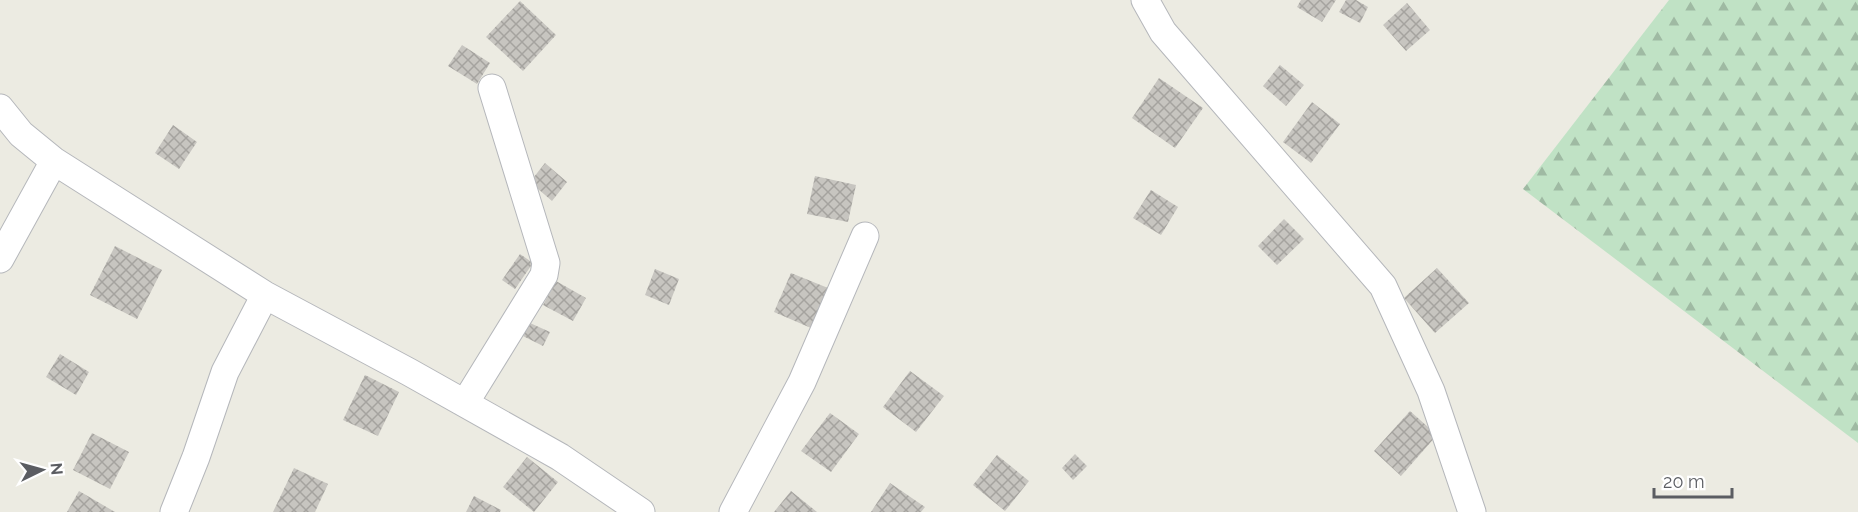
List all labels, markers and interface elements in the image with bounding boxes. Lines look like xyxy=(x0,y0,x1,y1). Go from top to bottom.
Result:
north arrow xyxy=(12,440,72,500)
scale bar xyxy=(1654,461,1732,499)
text: N xyxy=(46,462,66,476)
text: 20 m xyxy=(1663,471,1705,492)

